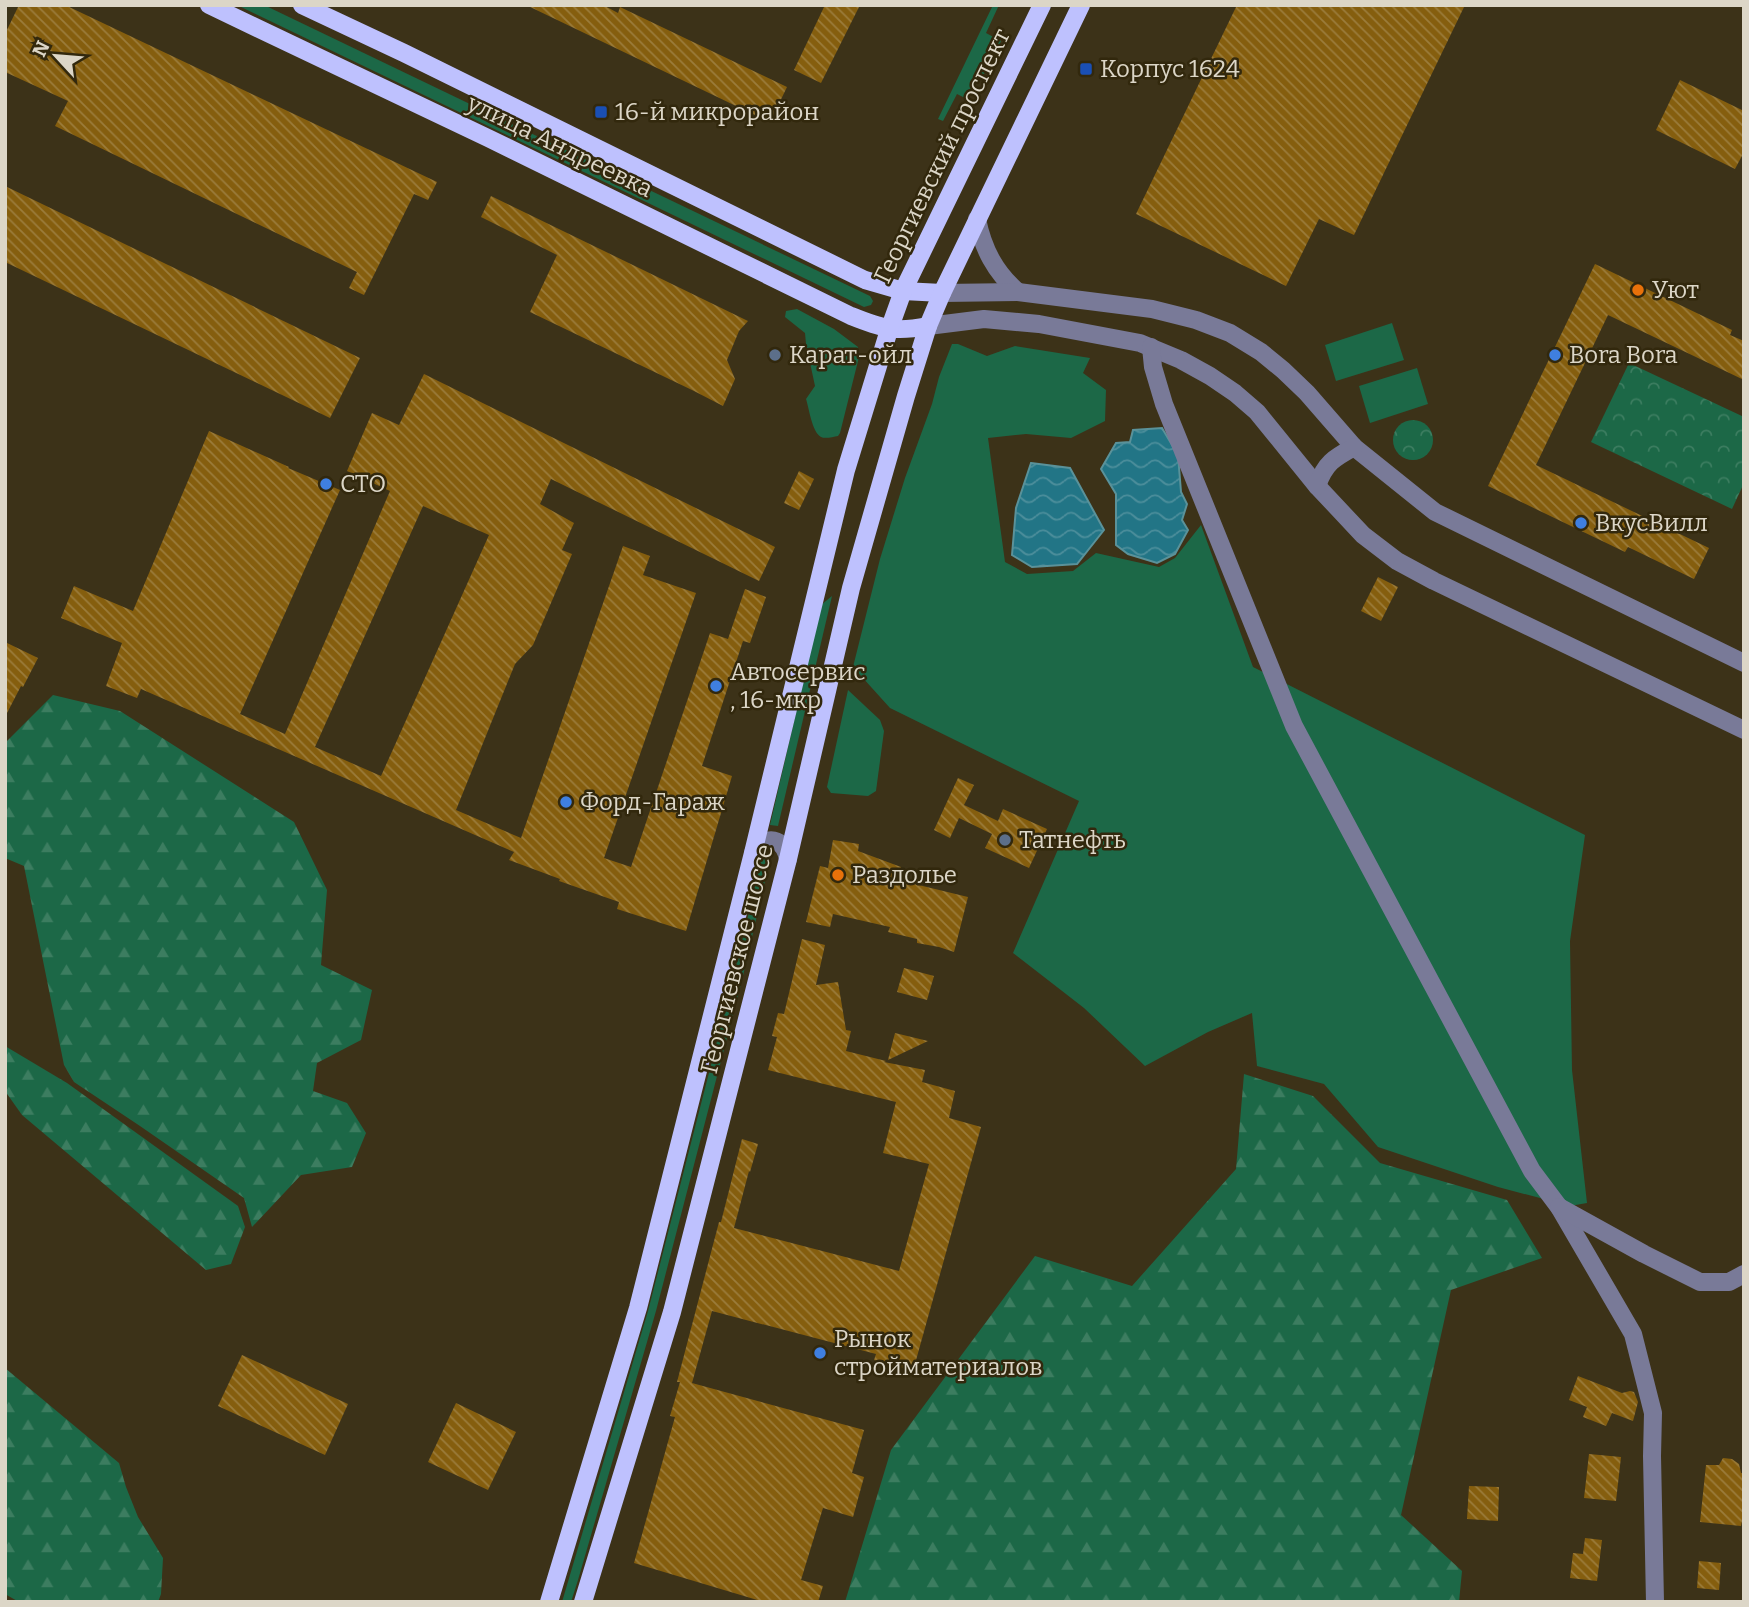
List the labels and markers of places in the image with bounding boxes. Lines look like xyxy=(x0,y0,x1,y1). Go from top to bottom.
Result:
place label: Корпус 1624 xyxy=(1100,55,1240,83)
marker: Корпус 1624 xyxy=(1078,61,1094,77)
place label: 16-й микрорайон xyxy=(615,98,819,126)
marker: 16-й микрорайон xyxy=(593,104,609,120)
place label: Уют xyxy=(1652,276,1699,304)
marker: Уют xyxy=(1630,282,1646,298)
place label: Карат-ойл xyxy=(789,341,912,369)
place label: Bora Bora xyxy=(1569,341,1678,369)
marker: Карат-ойл xyxy=(767,347,783,363)
marker: Bora Bora xyxy=(1547,347,1563,363)
place label: СТО xyxy=(340,470,386,498)
marker: СТО xyxy=(318,476,334,492)
place label: ВкусВилл xyxy=(1595,509,1708,537)
marker: ВкусВилл xyxy=(1573,515,1589,531)
place label: Автосервис , 16-мкр xyxy=(730,658,866,714)
marker: Автосервис , 16-мкр xyxy=(708,678,724,694)
place label: Форд-Гараж xyxy=(580,788,725,816)
marker: Форд-Гараж xyxy=(558,794,574,810)
place label: Татнефть xyxy=(1019,826,1126,854)
marker: Татнефть xyxy=(997,832,1013,848)
place label: Раздолье xyxy=(852,861,957,889)
marker: Раздолье xyxy=(830,867,846,883)
place label: Рынок стройматериалов xyxy=(834,1325,1043,1381)
marker: Рынок стройматериалов xyxy=(812,1345,828,1361)

